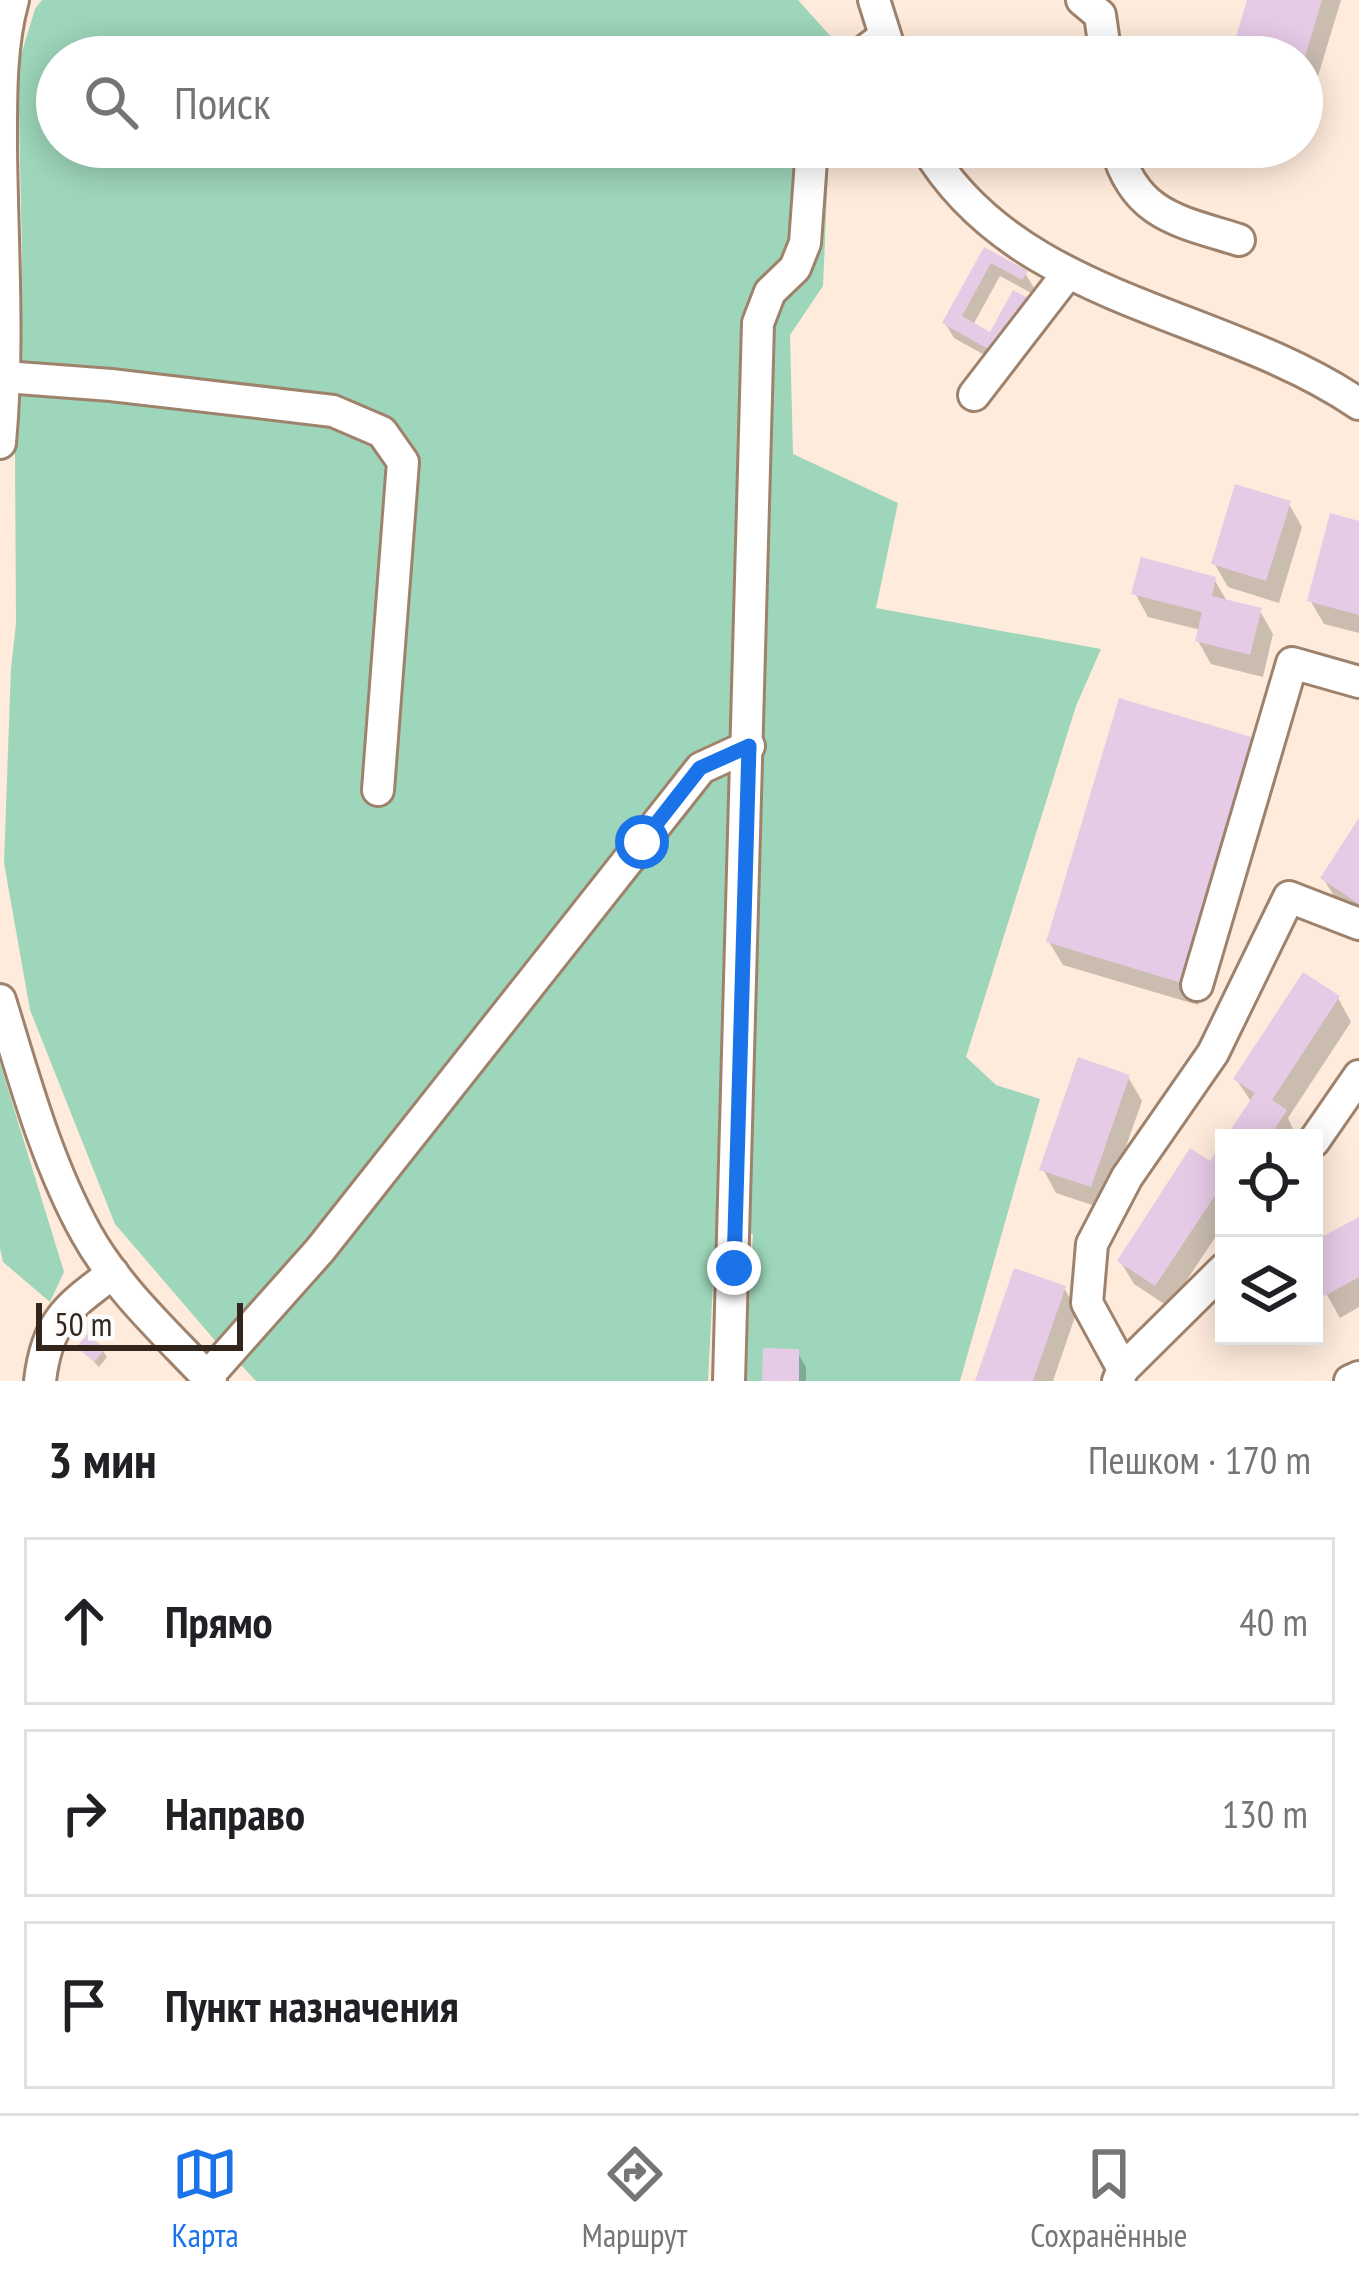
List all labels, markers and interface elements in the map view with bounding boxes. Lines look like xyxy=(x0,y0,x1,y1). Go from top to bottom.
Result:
search box xyxy=(36,36,1323,168)
icon: search xyxy=(78,69,144,135)
text: Поиск xyxy=(174,73,270,131)
route start xyxy=(615,815,669,869)
map controls xyxy=(1215,1129,1323,1345)
button: locate xyxy=(1215,1129,1323,1237)
button: layers xyxy=(1215,1237,1323,1345)
route end xyxy=(707,1241,761,1295)
scale bar xyxy=(36,1297,243,1350)
text: 50 m xyxy=(54,1302,112,1345)
text: 3 мин xyxy=(48,1426,157,1492)
text: Пешком · 170 m xyxy=(1088,1434,1311,1485)
icon: ahead xyxy=(51,1588,117,1654)
text: Прямо xyxy=(165,1592,273,1650)
text: 40 m xyxy=(1239,1596,1308,1647)
icon: right xyxy=(51,1780,117,1846)
text: Направо xyxy=(165,1784,305,1842)
text: 130 m xyxy=(1222,1788,1308,1839)
icon: arrive xyxy=(51,1972,117,2038)
text: Пункт назначения xyxy=(165,1976,459,2034)
tab: Карта xyxy=(172,2141,239,2256)
tab: Маршрут xyxy=(582,2141,687,2256)
tab: Сохранённые xyxy=(1030,2141,1187,2256)

